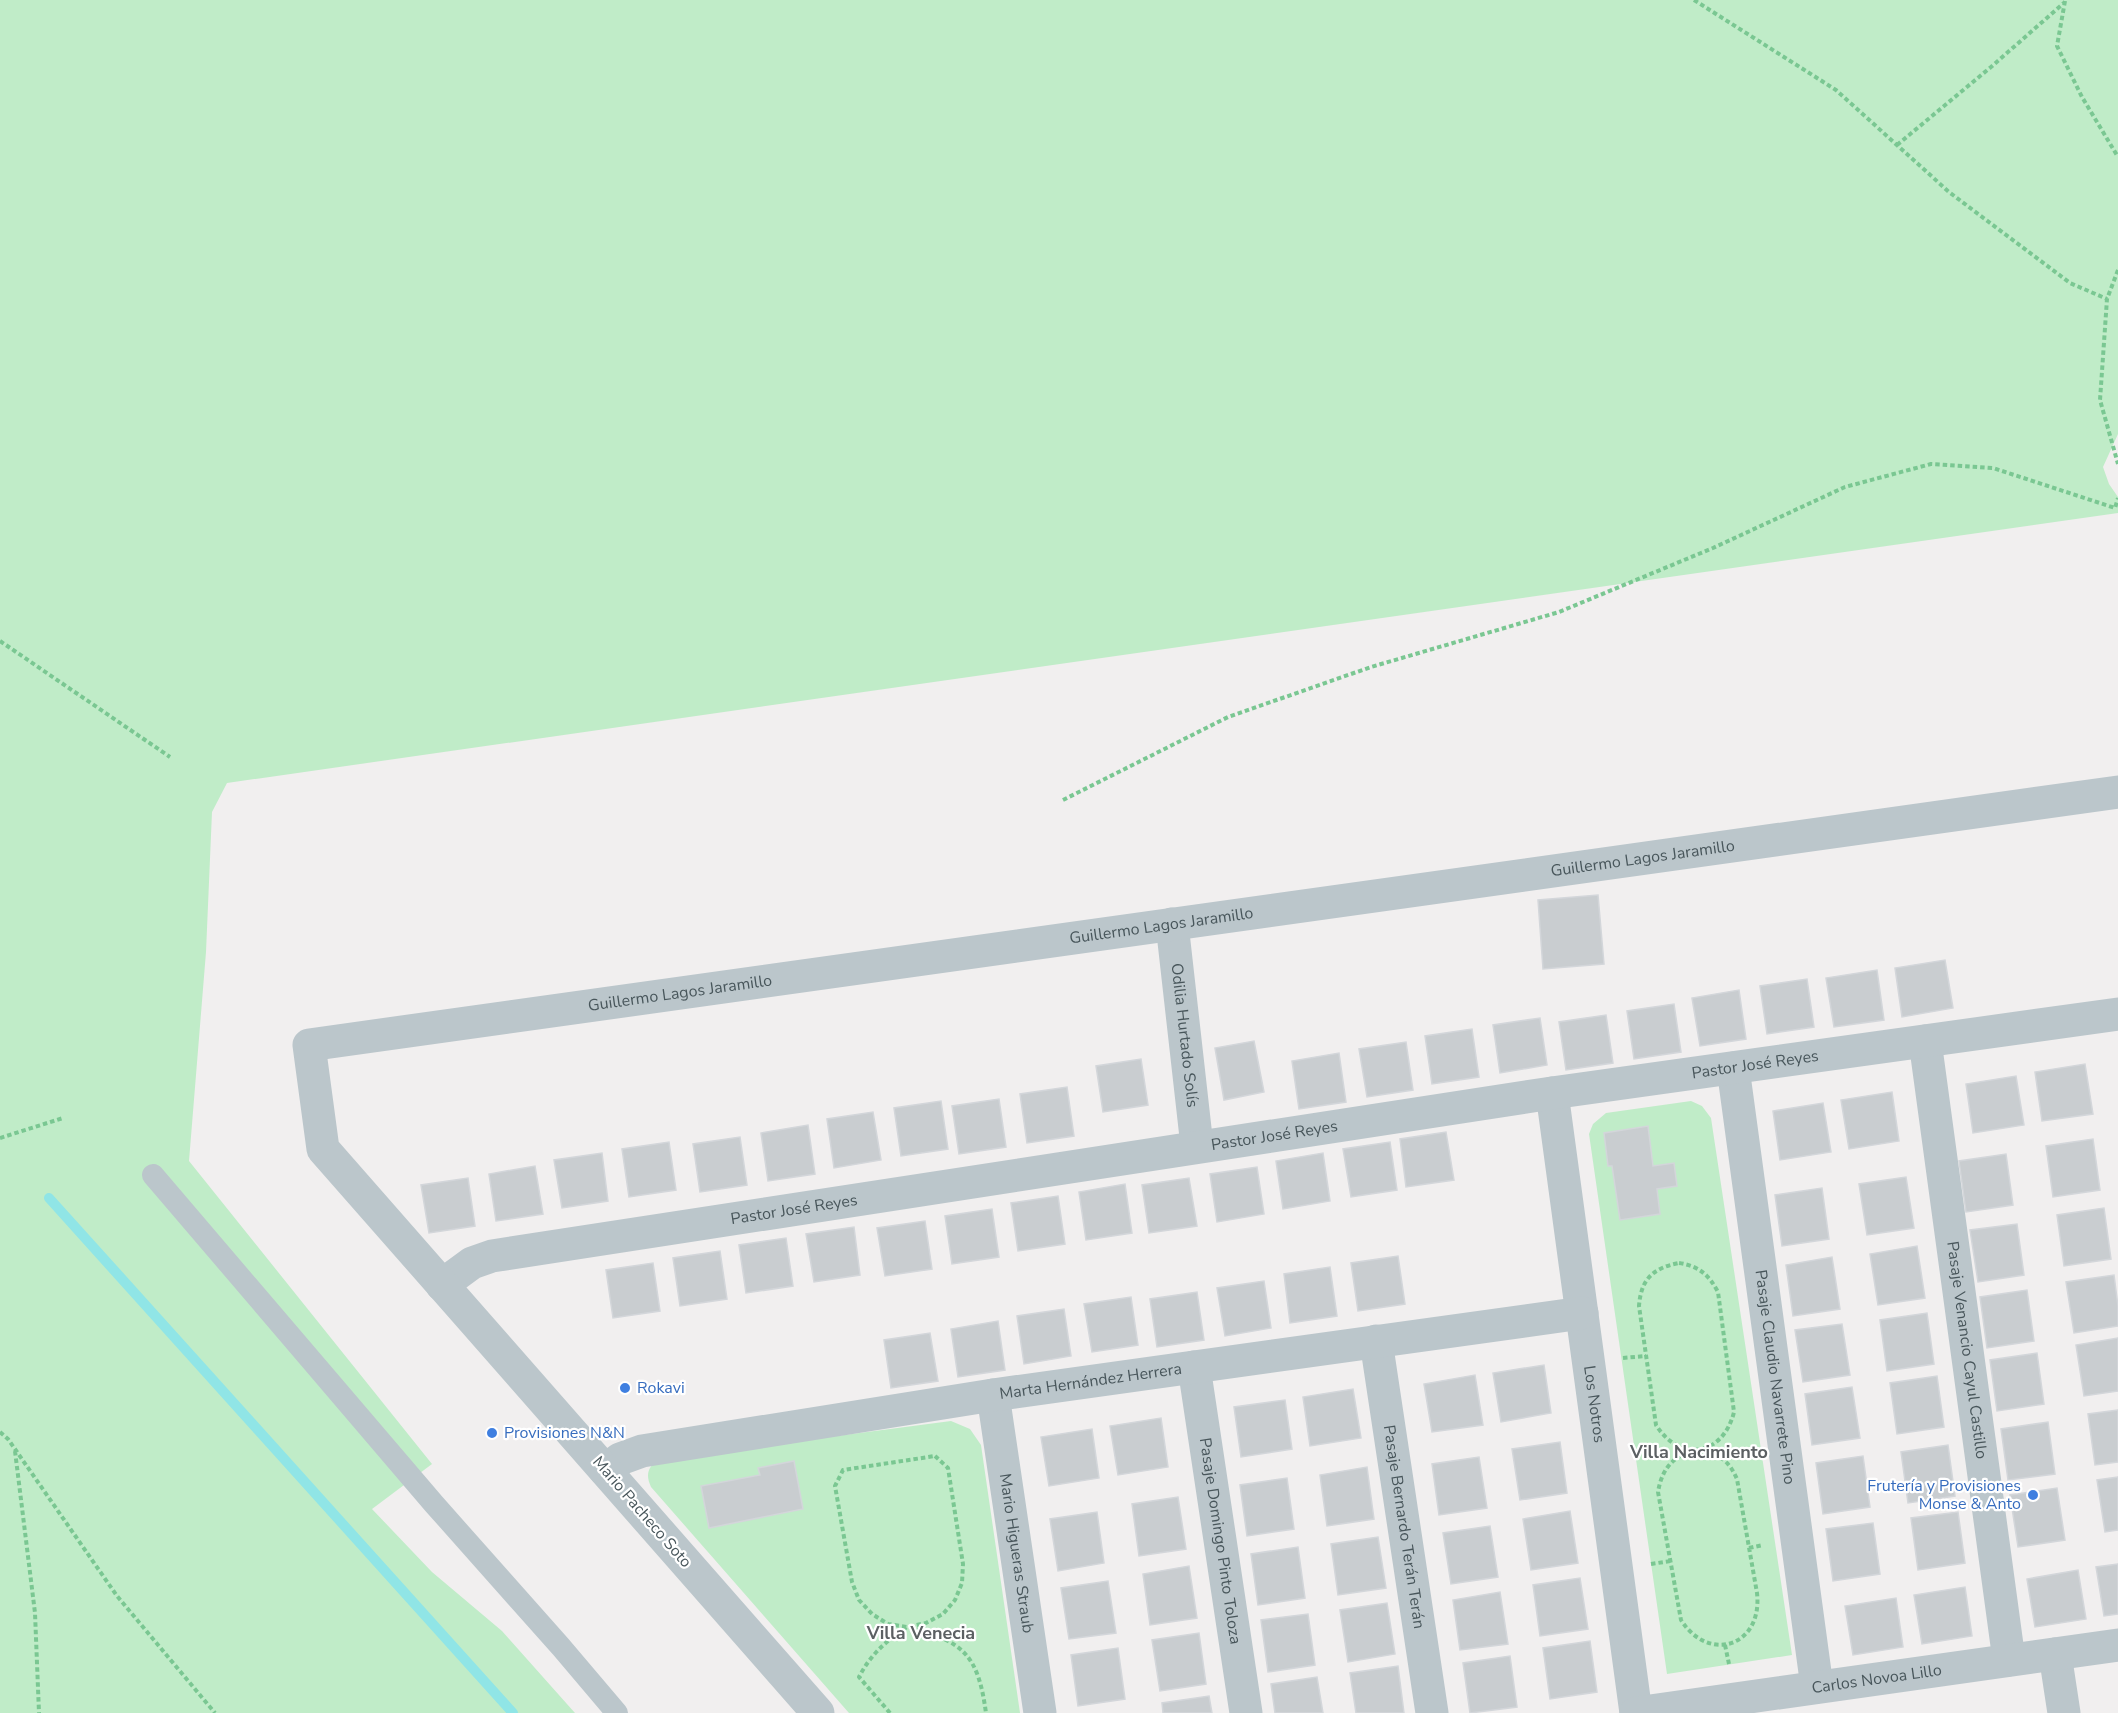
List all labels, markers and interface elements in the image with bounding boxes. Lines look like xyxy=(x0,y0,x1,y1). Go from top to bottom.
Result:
street label: Guillermo Lagos Jaramillo xyxy=(1549,835,1736,882)
street label: Guillermo Lagos Jaramillo xyxy=(1068,902,1255,950)
street label: Odilia Hurtado Solís xyxy=(1165,962,1204,1109)
street label: Guillermo Lagos Jaramillo xyxy=(587,969,774,1017)
street label: Pastor José Reyes xyxy=(1690,1045,1820,1084)
street label: Pastor José Reyes xyxy=(1210,1115,1339,1156)
street label: Pastor José Reyes xyxy=(729,1189,859,1230)
street label: Pasaje Venancio Cayul Castillo xyxy=(1941,1240,1993,1461)
street label: Pasaje Claudio Navarrete Pino xyxy=(1749,1268,1800,1486)
street label: Marta Hernández Herrera xyxy=(998,1358,1183,1405)
street label: Los Notros xyxy=(1578,1364,1610,1444)
place label: Rokavi xyxy=(637,1377,685,1399)
marker: Rokavi xyxy=(618,1381,632,1395)
place label: Provisiones N&N xyxy=(504,1422,625,1444)
street label: Pasaje Bernardo Terán Terán xyxy=(1378,1423,1430,1630)
marker: Provisiones N&N xyxy=(485,1426,499,1440)
street label: Pasaje Domingo Pinto Toloza xyxy=(1194,1436,1247,1646)
district label: Villa Nacimiento xyxy=(1629,1440,1768,1464)
street label: Mario Pacheco Soto xyxy=(587,1452,697,1573)
street label: Mario Higueras Straub xyxy=(994,1472,1039,1635)
place label: Frutería y Provisiones Monse & Anto xyxy=(1867,1475,2021,1515)
marker: Frutería y Provisiones Monse & Anto xyxy=(2026,1488,2040,1502)
district label: Villa Venecia xyxy=(866,1621,975,1645)
street label: Carlos Novoa Lillo xyxy=(1810,1659,1943,1699)

